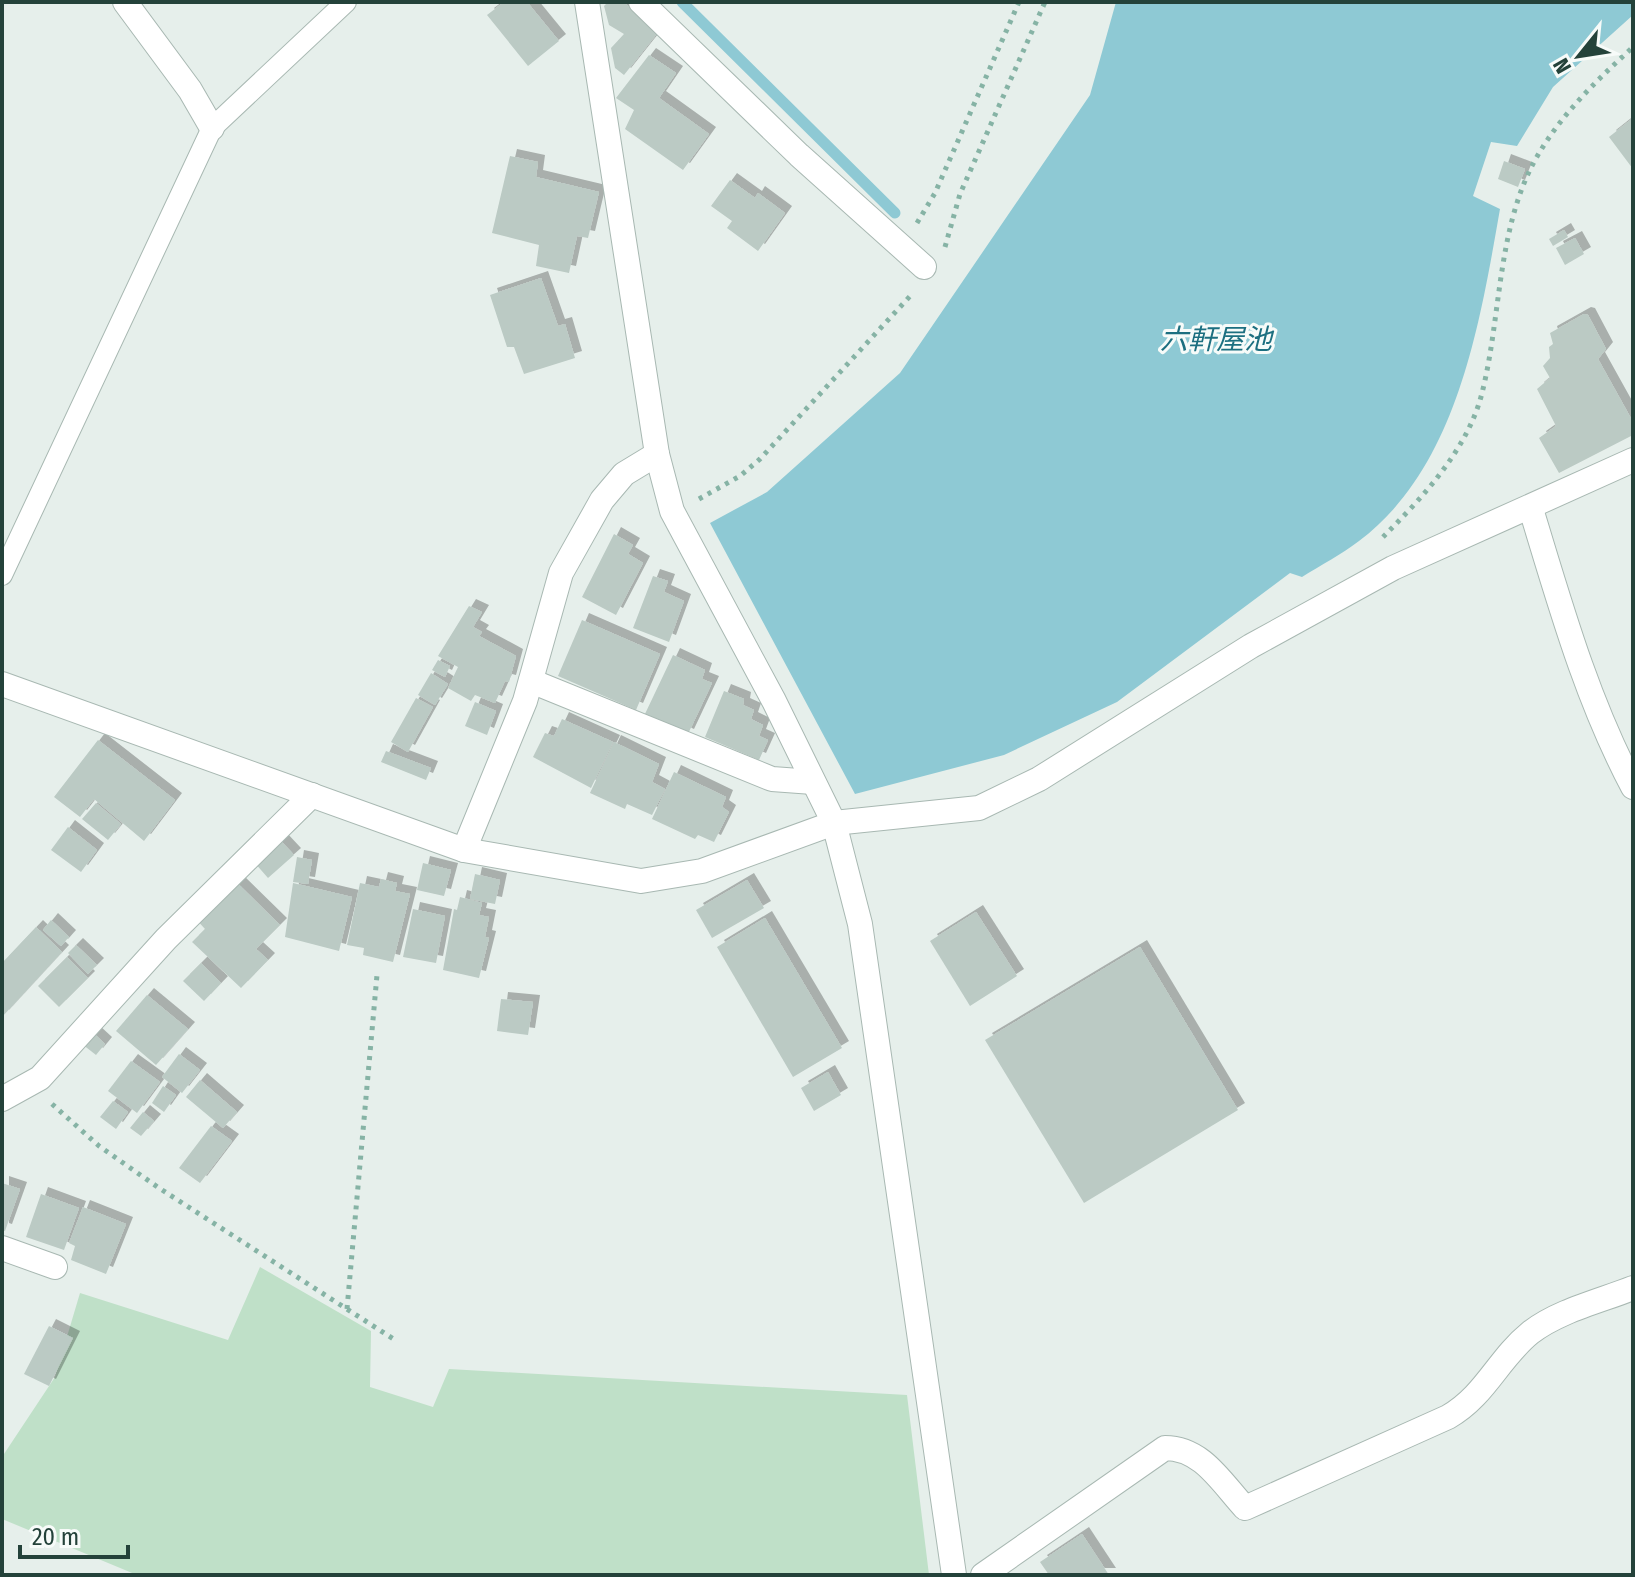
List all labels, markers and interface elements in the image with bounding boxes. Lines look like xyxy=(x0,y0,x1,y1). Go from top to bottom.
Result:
north arrow xyxy=(1539,16,1619,96)
text: N xyxy=(1547,53,1577,78)
water label: 六軒屋池 xyxy=(1160,323,1275,356)
scale bar xyxy=(20,1509,128,1559)
text: 20 m xyxy=(32,1523,79,1551)

